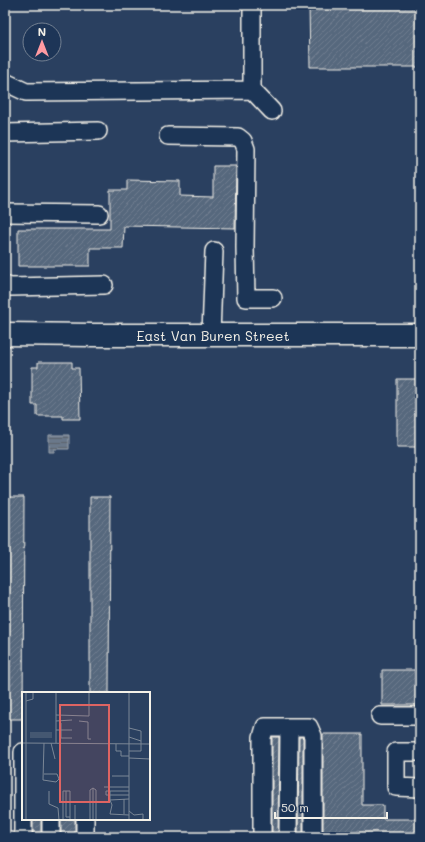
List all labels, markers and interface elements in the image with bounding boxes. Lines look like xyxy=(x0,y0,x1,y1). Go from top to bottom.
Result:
north arrow xyxy=(22,22,62,62)
text: N xyxy=(38,24,46,39)
street label: East Van Buren Street xyxy=(136,326,290,345)
inset map xyxy=(22,692,150,820)
scale bar xyxy=(275,794,387,820)
text: 50 m xyxy=(281,799,309,815)

